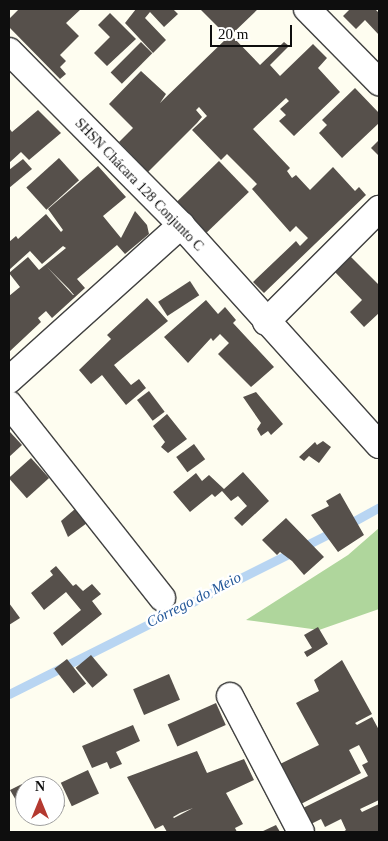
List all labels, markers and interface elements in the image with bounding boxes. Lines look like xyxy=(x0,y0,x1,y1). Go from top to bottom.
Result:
scale bar xyxy=(213,15,296,47)
text: 20 m xyxy=(218,26,248,42)
street label: SHSN Chácara 128 Conjunto C xyxy=(71,115,207,255)
water label: Córrego do Meio xyxy=(144,568,244,632)
north arrow xyxy=(15,776,65,826)
text: N xyxy=(35,779,45,794)

